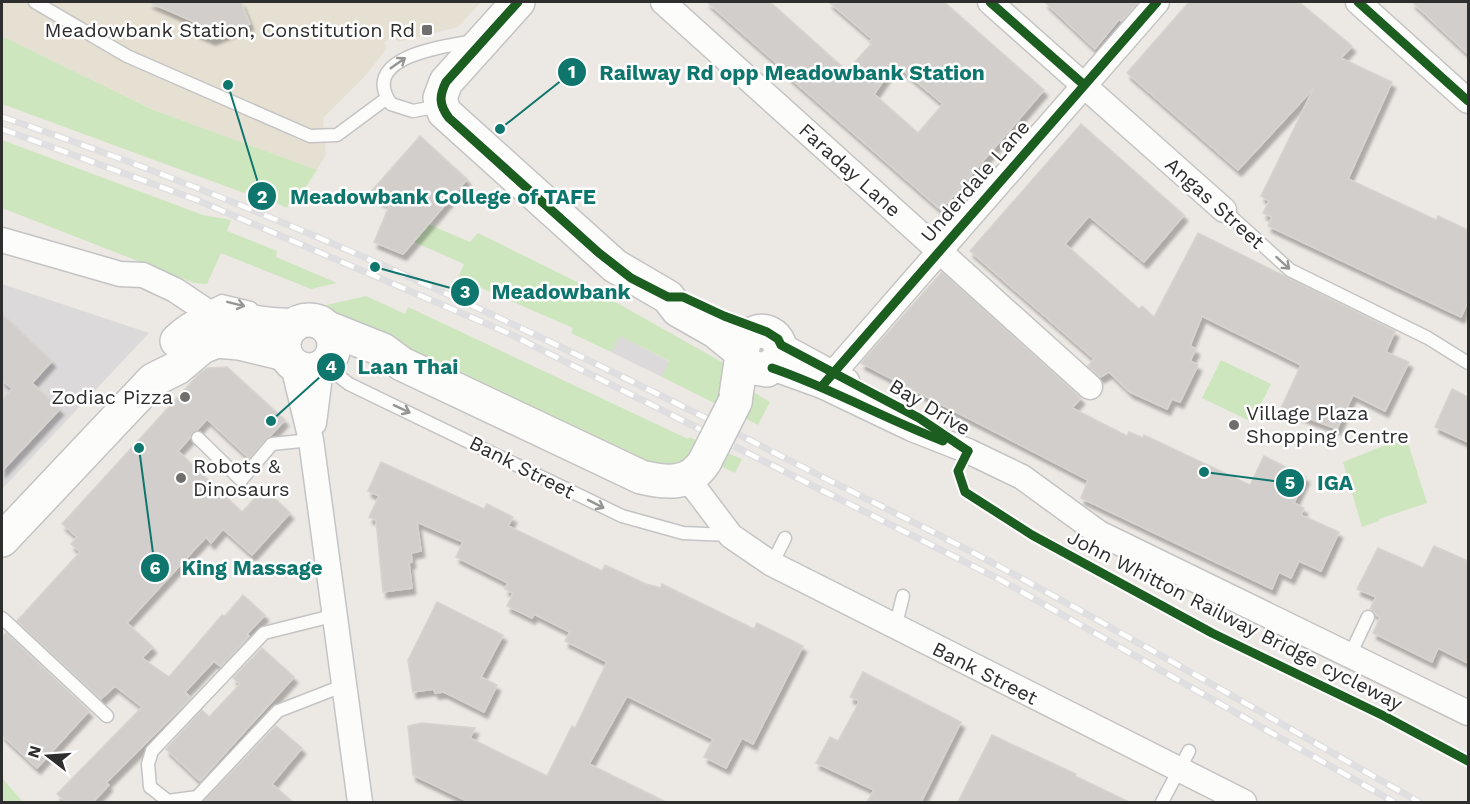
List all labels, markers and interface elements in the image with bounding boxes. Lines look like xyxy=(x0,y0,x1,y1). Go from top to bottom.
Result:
place label: Meadowbank Station, Constitution Rd xyxy=(45,18,415,42)
marker: Meadowbank Station, Constitution Rd xyxy=(420,23,434,37)
callout: Railway Rd opp Meadowbank Station xyxy=(557,53,998,92)
one-way arrow xyxy=(390,57,406,69)
text: Railway Rd opp Meadowbank Station xyxy=(599,60,985,85)
text: 1 xyxy=(568,61,576,82)
street label: Underdale Lane xyxy=(915,115,1035,247)
street label: Faraday Lane xyxy=(794,118,906,222)
street label: Angas Street xyxy=(1160,152,1270,254)
callout: Meadowbank College of TAFE xyxy=(247,177,608,216)
text: Meadowbank College of TAFE xyxy=(290,184,596,209)
text: 2 xyxy=(257,186,267,207)
one-way arrow xyxy=(1275,256,1290,270)
callout: Meadowbank xyxy=(450,272,643,311)
text: Meadowbank xyxy=(492,279,631,304)
text: 3 xyxy=(460,281,470,302)
one-way arrow xyxy=(226,298,245,310)
callout: Laan Thai xyxy=(316,347,471,386)
text: Laan Thai xyxy=(358,354,458,379)
text: 4 xyxy=(325,356,337,377)
street label: Bay Drive xyxy=(885,373,975,441)
place label: Zodiac Pizza xyxy=(51,385,173,409)
marker: Zodiac Pizza xyxy=(178,390,192,404)
place label: Village Plaza Shopping Centre xyxy=(1246,401,1409,448)
one-way arrow xyxy=(393,403,411,415)
marker: Village Plaza Shopping Centre xyxy=(1227,418,1241,432)
street label: Bank Street xyxy=(465,430,579,504)
place label: Robots & Dinosaurs xyxy=(193,454,290,501)
callout: IGA xyxy=(1275,463,1365,502)
text: IGA xyxy=(1317,470,1354,495)
marker: Robots & Dinosaurs xyxy=(174,471,188,485)
text: 5 xyxy=(1285,472,1295,493)
one-way arrow xyxy=(587,499,605,511)
street label: John Whitton Railway Bridge cycleway xyxy=(1063,525,1407,716)
callout: King Massage xyxy=(140,548,335,587)
text: King Massage xyxy=(181,555,323,580)
text: 6 xyxy=(149,557,161,578)
street label: Bank Street xyxy=(928,636,1042,710)
north arrow xyxy=(18,726,78,786)
text: N xyxy=(23,743,45,760)

